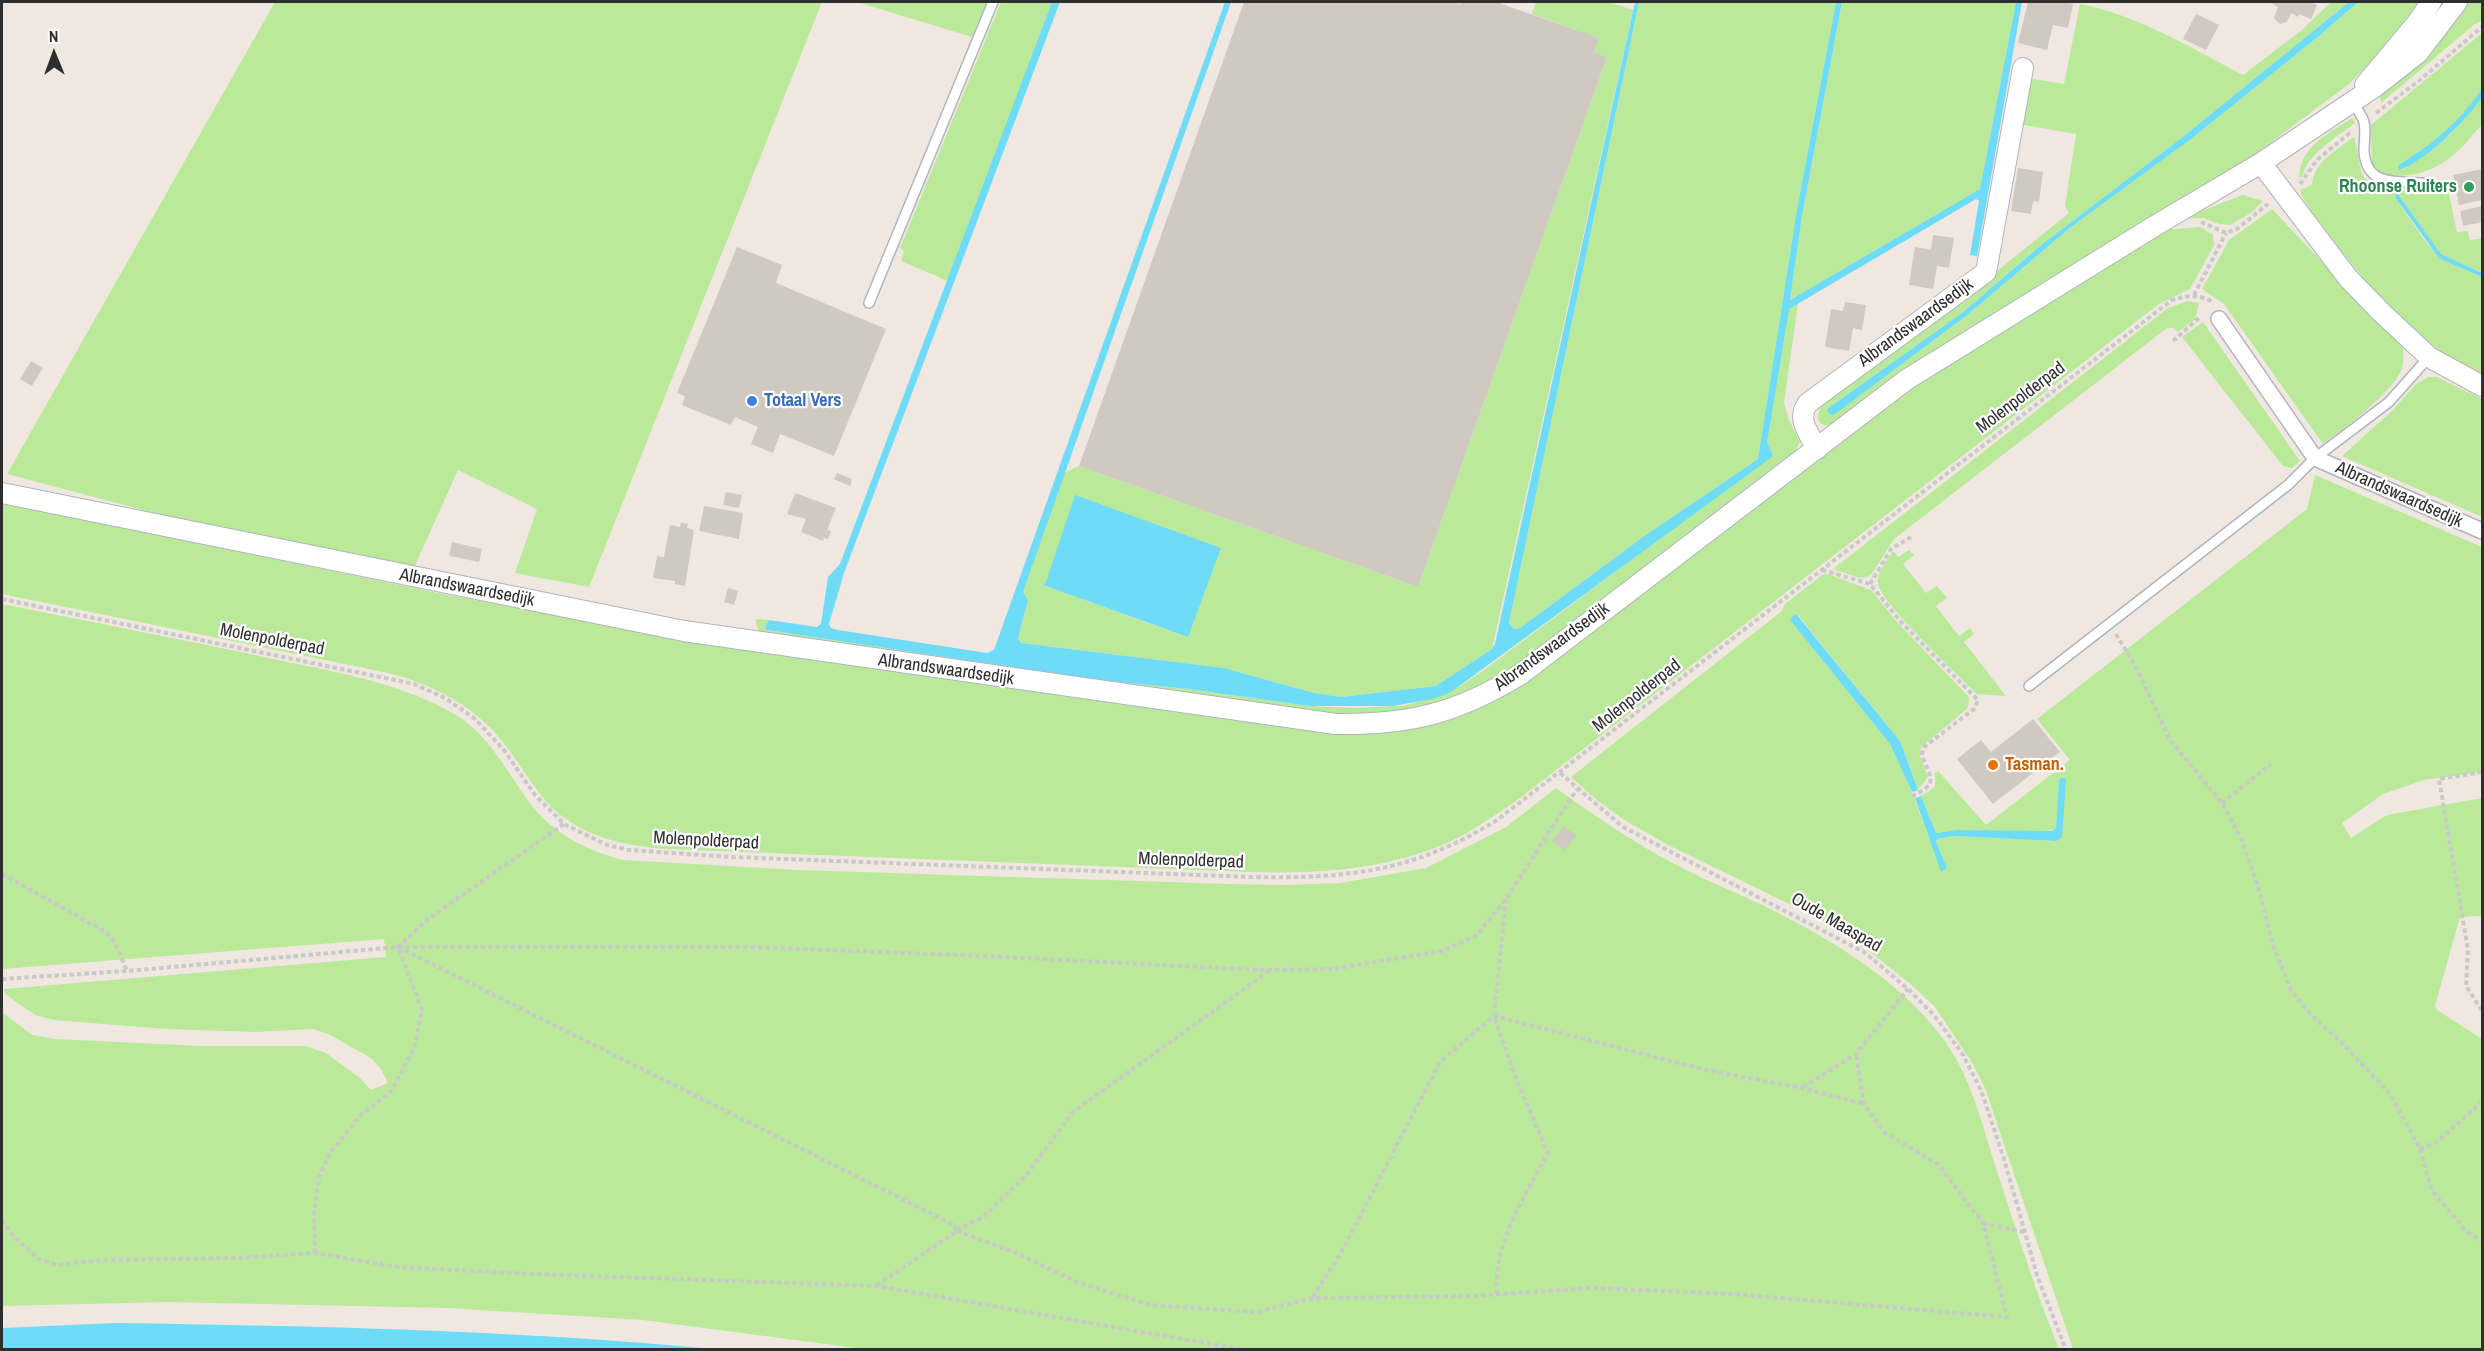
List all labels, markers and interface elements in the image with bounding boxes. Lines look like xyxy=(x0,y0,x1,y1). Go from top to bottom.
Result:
north arrow xyxy=(24,24,84,84)
text: N xyxy=(49,25,59,47)
place label: Rhoonse Ruiters xyxy=(2339,176,2457,198)
marker: Rhoonse Ruiters xyxy=(2462,180,2476,194)
street label: Albrandswaardsedijk xyxy=(1854,274,1978,372)
street label: Molenpolderpad xyxy=(1972,358,2070,438)
place label: Totaal Vers xyxy=(764,390,841,412)
marker: Totaal Vers xyxy=(745,394,759,408)
street label: Albrandswaardsedijk xyxy=(2332,457,2466,533)
street label: Albrandswaardsedijk xyxy=(398,564,536,612)
street label: Albrandswaardsedijk xyxy=(1490,598,1614,696)
street label: Molenpolderpad xyxy=(218,619,326,661)
street label: Albrandswaardsedijk xyxy=(877,650,1015,690)
street label: Molenpolderpad xyxy=(1589,655,1685,737)
place label: Tasman. xyxy=(2005,754,2064,776)
marker: Tasman. xyxy=(1986,758,2000,772)
street label: Molenpolderpad xyxy=(653,827,759,855)
street label: Molenpolderpad xyxy=(1138,848,1244,874)
street label: Oude Maaspad xyxy=(1787,888,1885,958)

